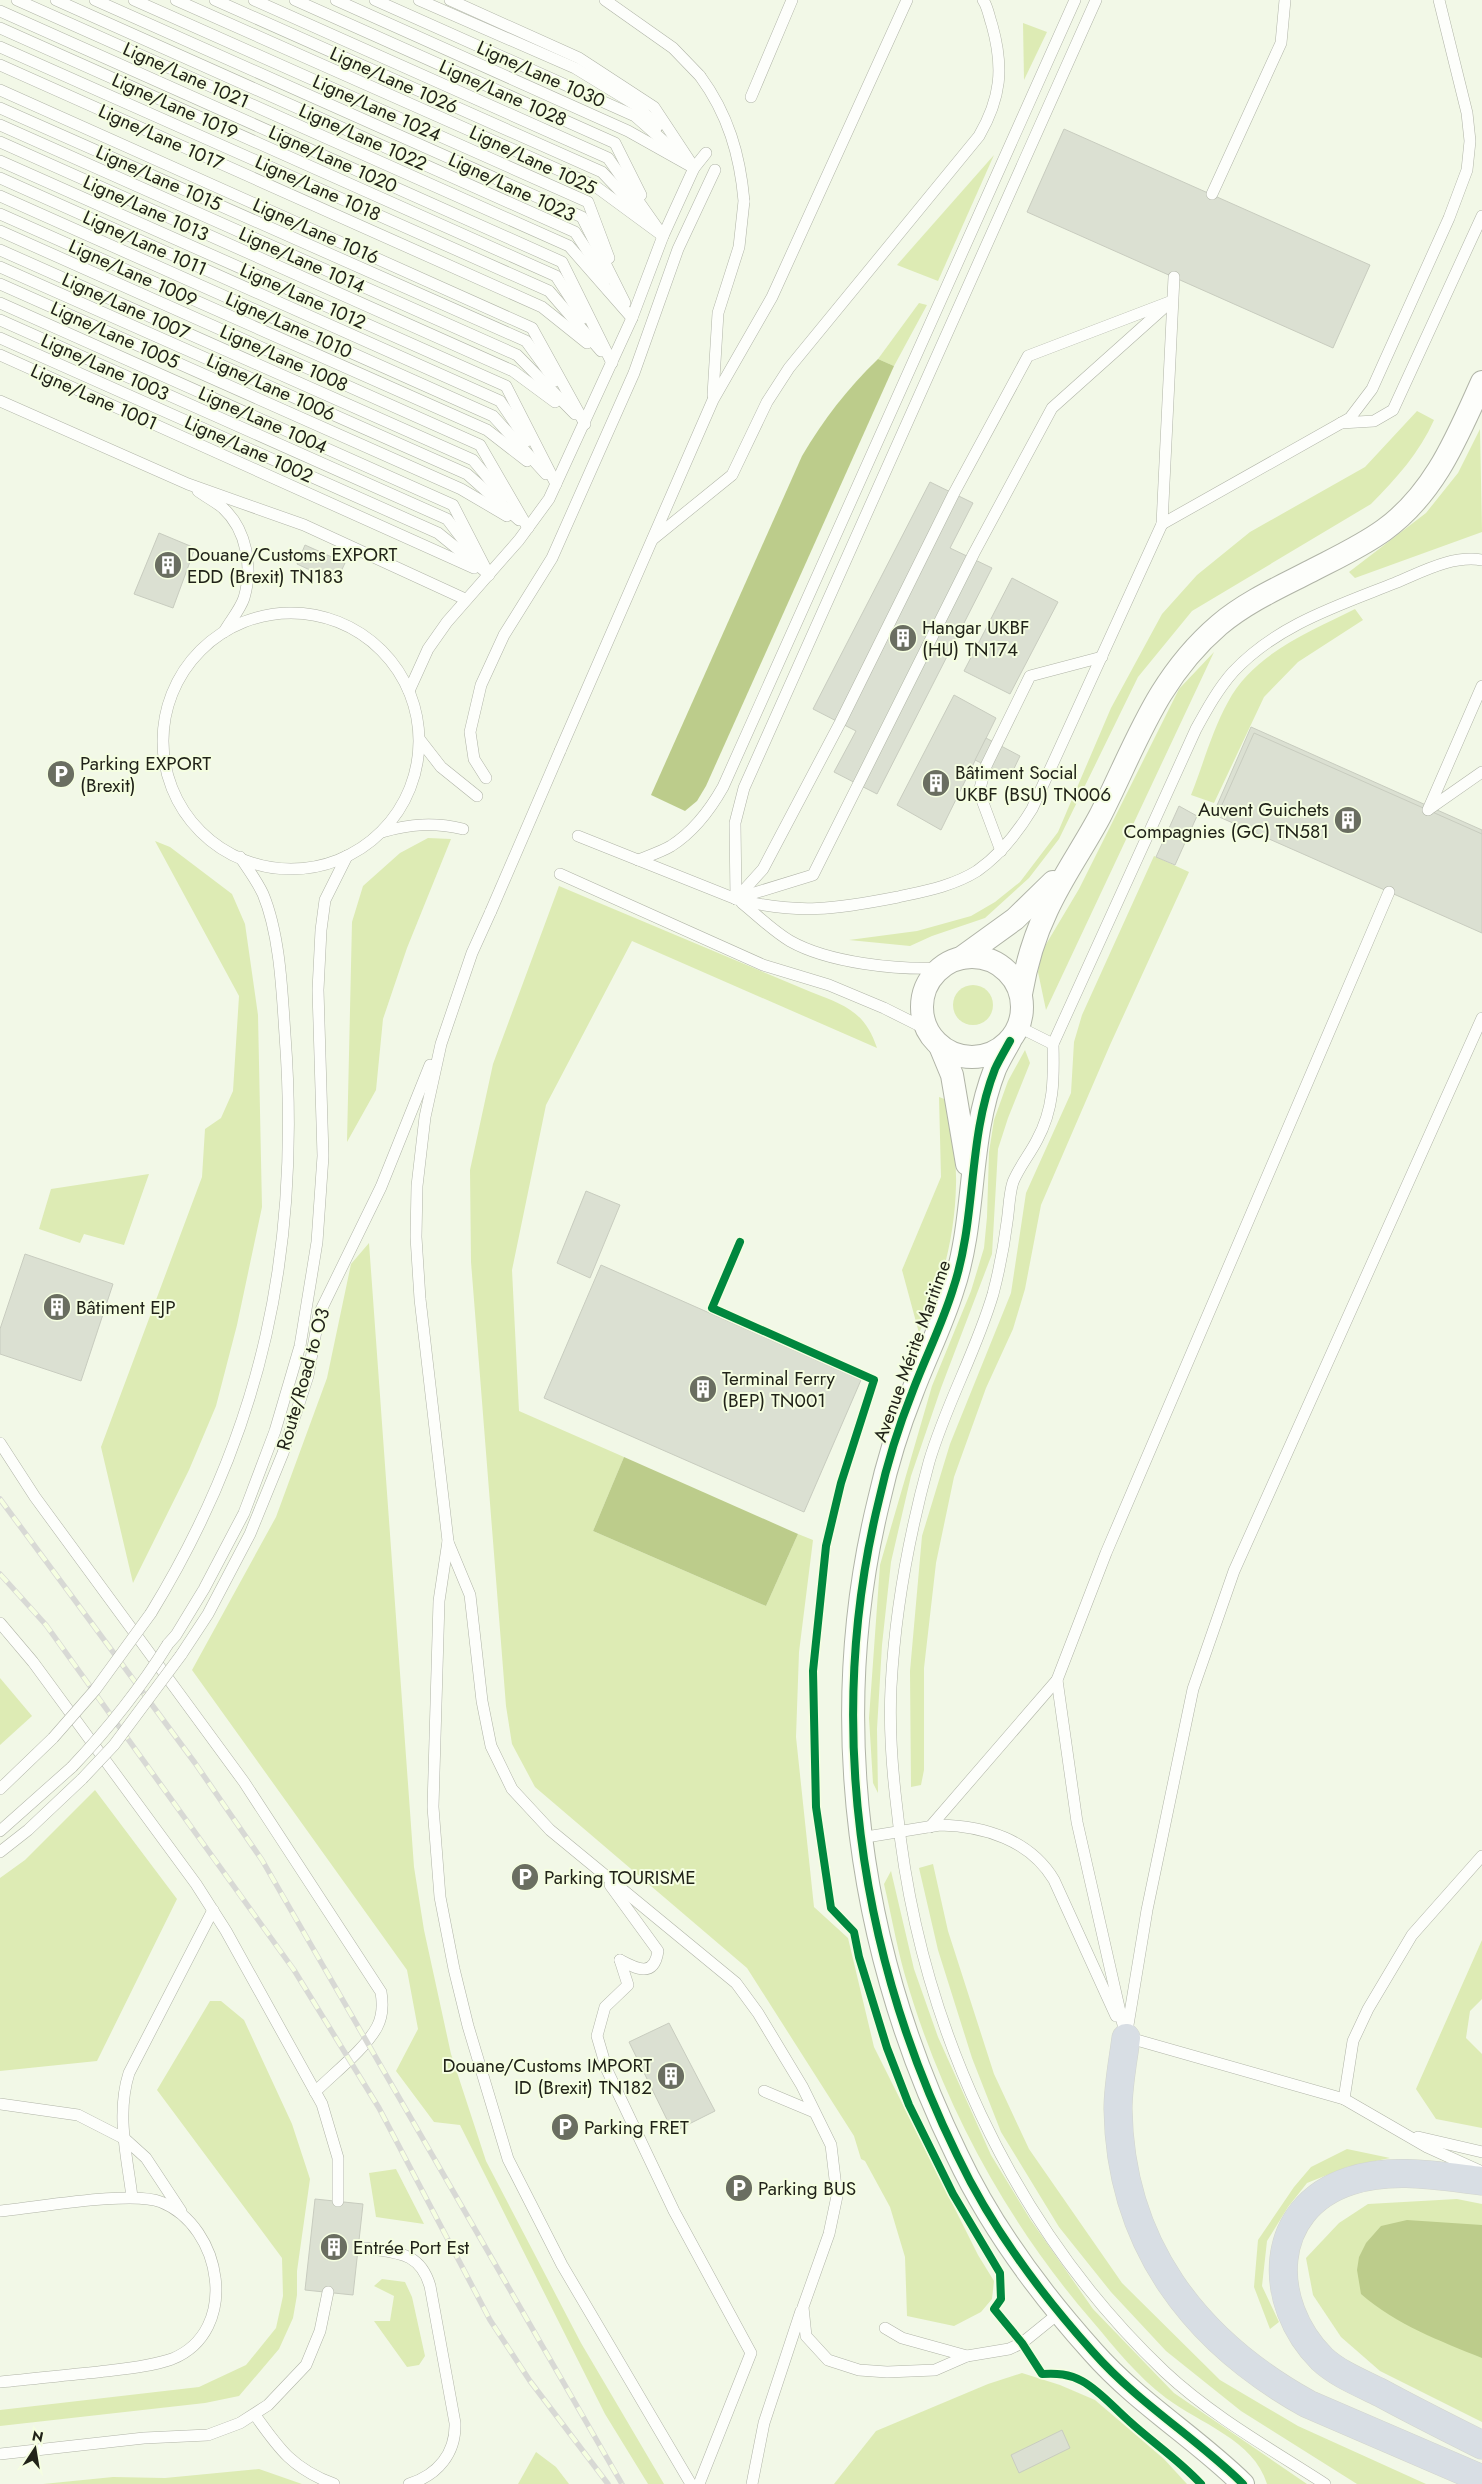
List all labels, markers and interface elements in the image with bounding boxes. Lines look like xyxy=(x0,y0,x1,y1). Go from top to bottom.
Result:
street label: Ligne/Lane 1030 xyxy=(473,34,609,114)
street label: Ligne/Lane 1021 xyxy=(119,35,253,115)
street label: Ligne/Lane 1026 xyxy=(326,40,462,120)
street label: Ligne/Lane 1028 xyxy=(435,53,571,133)
street label: Ligne/Lane 1019 xyxy=(108,66,242,146)
street label: Ligne/Lane 1024 xyxy=(309,68,445,148)
street label: Ligne/Lane 1017 xyxy=(94,97,228,177)
street label: Ligne/Lane 1022 xyxy=(295,97,431,177)
street label: Ligne/Lane 1020 xyxy=(264,119,402,199)
street label: Ligne/Lane 1025 xyxy=(465,119,601,201)
street label: Ligne/Lane 1015 xyxy=(92,138,226,218)
street label: Ligne/Lane 1023 xyxy=(444,146,580,228)
street label: Ligne/Lane 1018 xyxy=(251,148,385,228)
street label: Ligne/Lane 1013 xyxy=(79,168,213,248)
street label: Ligne/Lane 1016 xyxy=(249,191,383,271)
street label: Ligne/Lane 1011 xyxy=(79,204,211,282)
street label: Ligne/Lane 1014 xyxy=(235,220,369,300)
street label: Ligne/Lane 1009 xyxy=(64,233,202,313)
street label: Ligne/Lane 1012 xyxy=(236,256,370,336)
street label: Ligne/Lane 1007 xyxy=(58,266,194,346)
street label: Ligne/Lane 1010 xyxy=(221,285,357,365)
street label: Ligne/Lane 1005 xyxy=(46,295,184,375)
street label: Ligne/Lane 1008 xyxy=(216,318,352,398)
street label: Ligne/Lane 1003 xyxy=(37,327,173,407)
street label: Ligne/Lane 1006 xyxy=(202,347,340,427)
street label: Ligne/Lane 1001 xyxy=(26,357,162,437)
street label: Ligne/Lane 1004 xyxy=(194,380,332,460)
street label: Ligne/Lane 1002 xyxy=(180,409,318,489)
place label: Douane/Customs EXPORT EDD (Brexit) TN183 xyxy=(187,541,398,590)
building icon: Douane/Customs EXPORT EDD (Brexit) TN183 xyxy=(153,550,183,580)
place label: Hangar UKBF (HU) TN174 xyxy=(922,614,1030,663)
building icon: Hangar UKBF (HU) TN174 xyxy=(888,623,918,653)
place label: Parking EXPORT (Brexit) xyxy=(80,750,211,799)
parking icon: Parking EXPORT (Brexit) xyxy=(46,759,76,789)
place label: Bâtiment Social UKBF (BSU) TN006 xyxy=(955,759,1111,808)
building icon: Bâtiment Social UKBF (BSU) TN006 xyxy=(921,768,951,798)
place label: Auvent Guichets Compagnies (GC) TN581 xyxy=(1124,796,1329,845)
building icon: Auvent Guichets Compagnies (GC) TN581 xyxy=(1333,805,1363,835)
street label: Avenue Mérite Maritime xyxy=(867,1256,958,1446)
building icon: Bâtiment EJP xyxy=(42,1292,72,1322)
place label: Bâtiment EJP xyxy=(76,1294,176,1321)
street label: Route/Road to O3 xyxy=(270,1305,336,1453)
place label: Terminal Ferry (BEP) TN001 xyxy=(722,1365,836,1414)
building icon: Terminal Ferry (BEP) TN001 xyxy=(688,1374,718,1404)
parking icon: Parking TOURISME xyxy=(510,1862,540,1892)
place label: Parking TOURISME xyxy=(544,1864,696,1891)
place label: Douane/Customs IMPORT ID (Brexit) TN182 xyxy=(443,2052,652,2101)
building icon: Douane/Customs IMPORT ID (Brexit) TN182 xyxy=(656,2061,686,2091)
parking icon: Parking FRET xyxy=(550,2112,580,2142)
place label: Parking FRET xyxy=(584,2114,689,2141)
parking icon: Parking BUS xyxy=(724,2173,754,2203)
place label: Parking BUS xyxy=(758,2175,856,2202)
building icon: Entrée Port Est xyxy=(319,2232,349,2262)
place label: Entrée Port Est xyxy=(353,2234,470,2261)
north arrow xyxy=(10,2424,60,2474)
text: N xyxy=(30,2425,45,2447)

